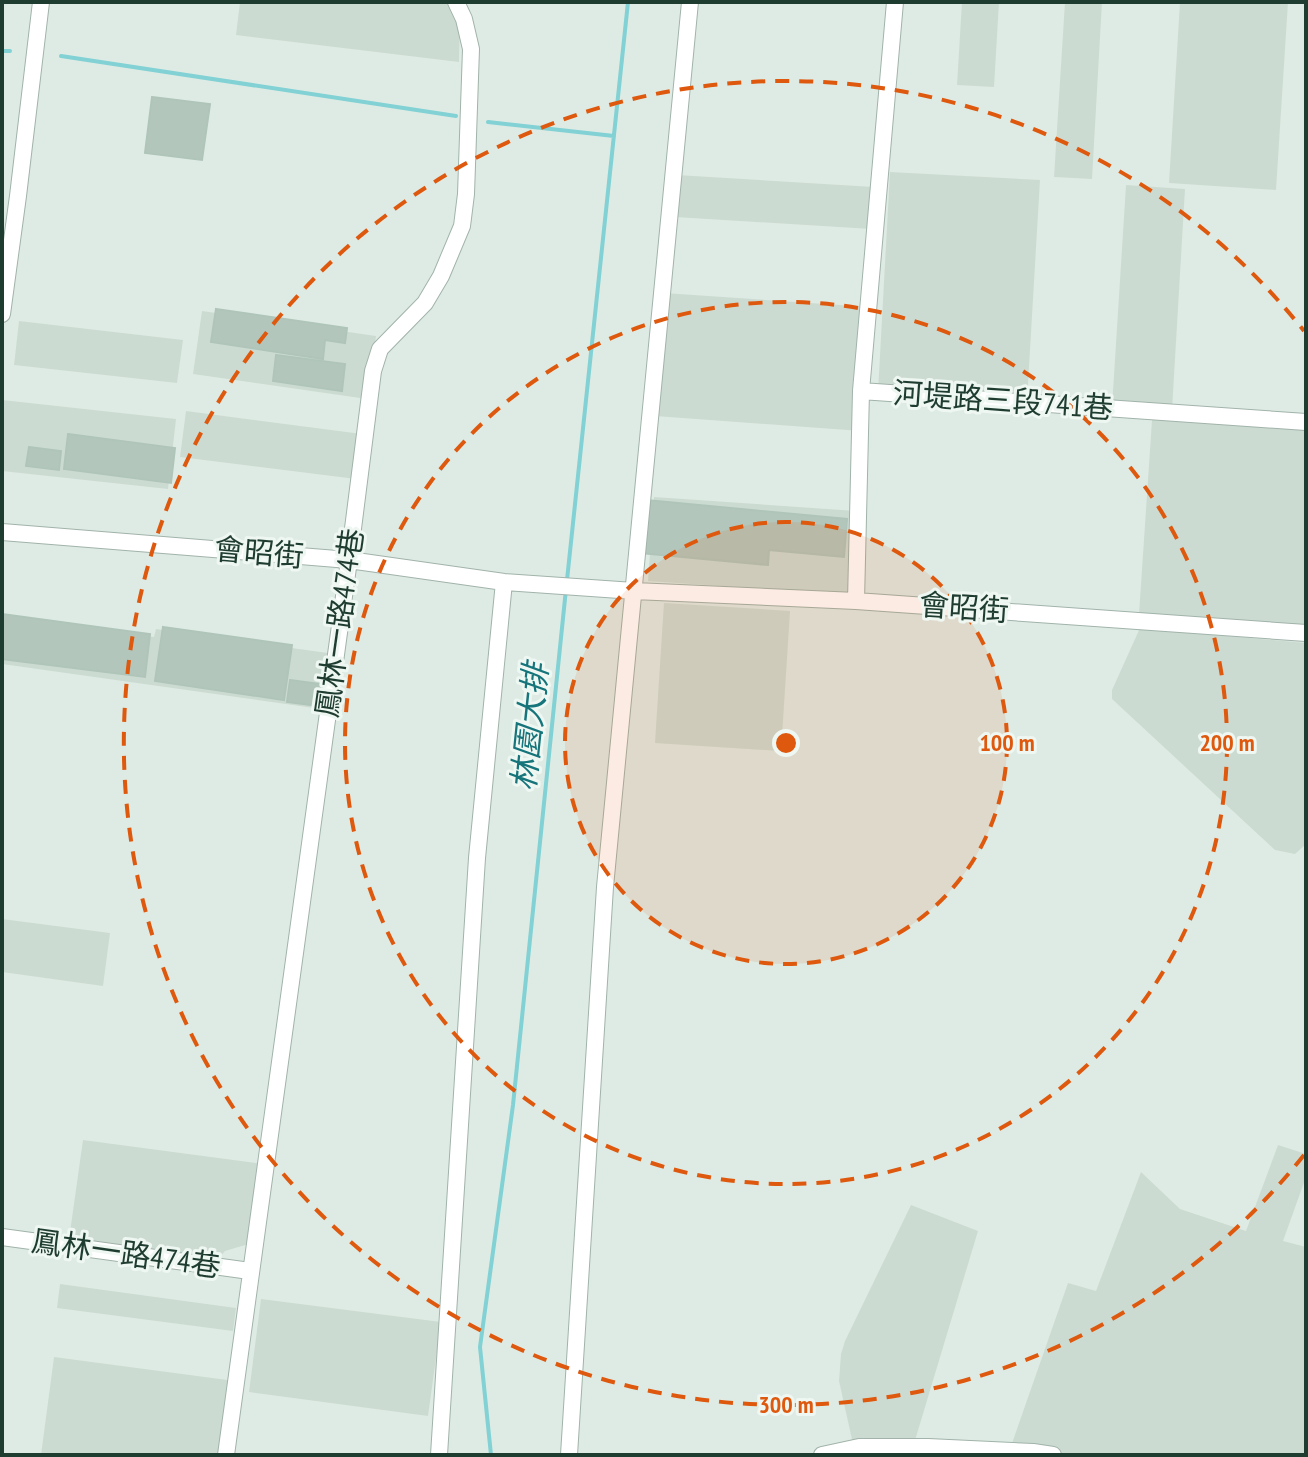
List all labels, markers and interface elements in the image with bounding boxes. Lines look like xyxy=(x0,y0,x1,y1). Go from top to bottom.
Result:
street label: 河堤路三段741巷 xyxy=(892,372,1114,427)
street label: 鳳林一路474巷 xyxy=(306,526,371,720)
street label: 會昭街 xyxy=(213,528,306,575)
street label: 會昭街 xyxy=(918,584,1010,629)
water label: 林園大排 xyxy=(501,657,557,793)
text: 100 m xyxy=(979,727,1035,758)
text: 200 m xyxy=(1199,727,1255,758)
centre of rings xyxy=(772,729,800,757)
street label: 鳳林一路474巷 xyxy=(29,1220,223,1285)
text: 300 m xyxy=(758,1389,814,1420)

